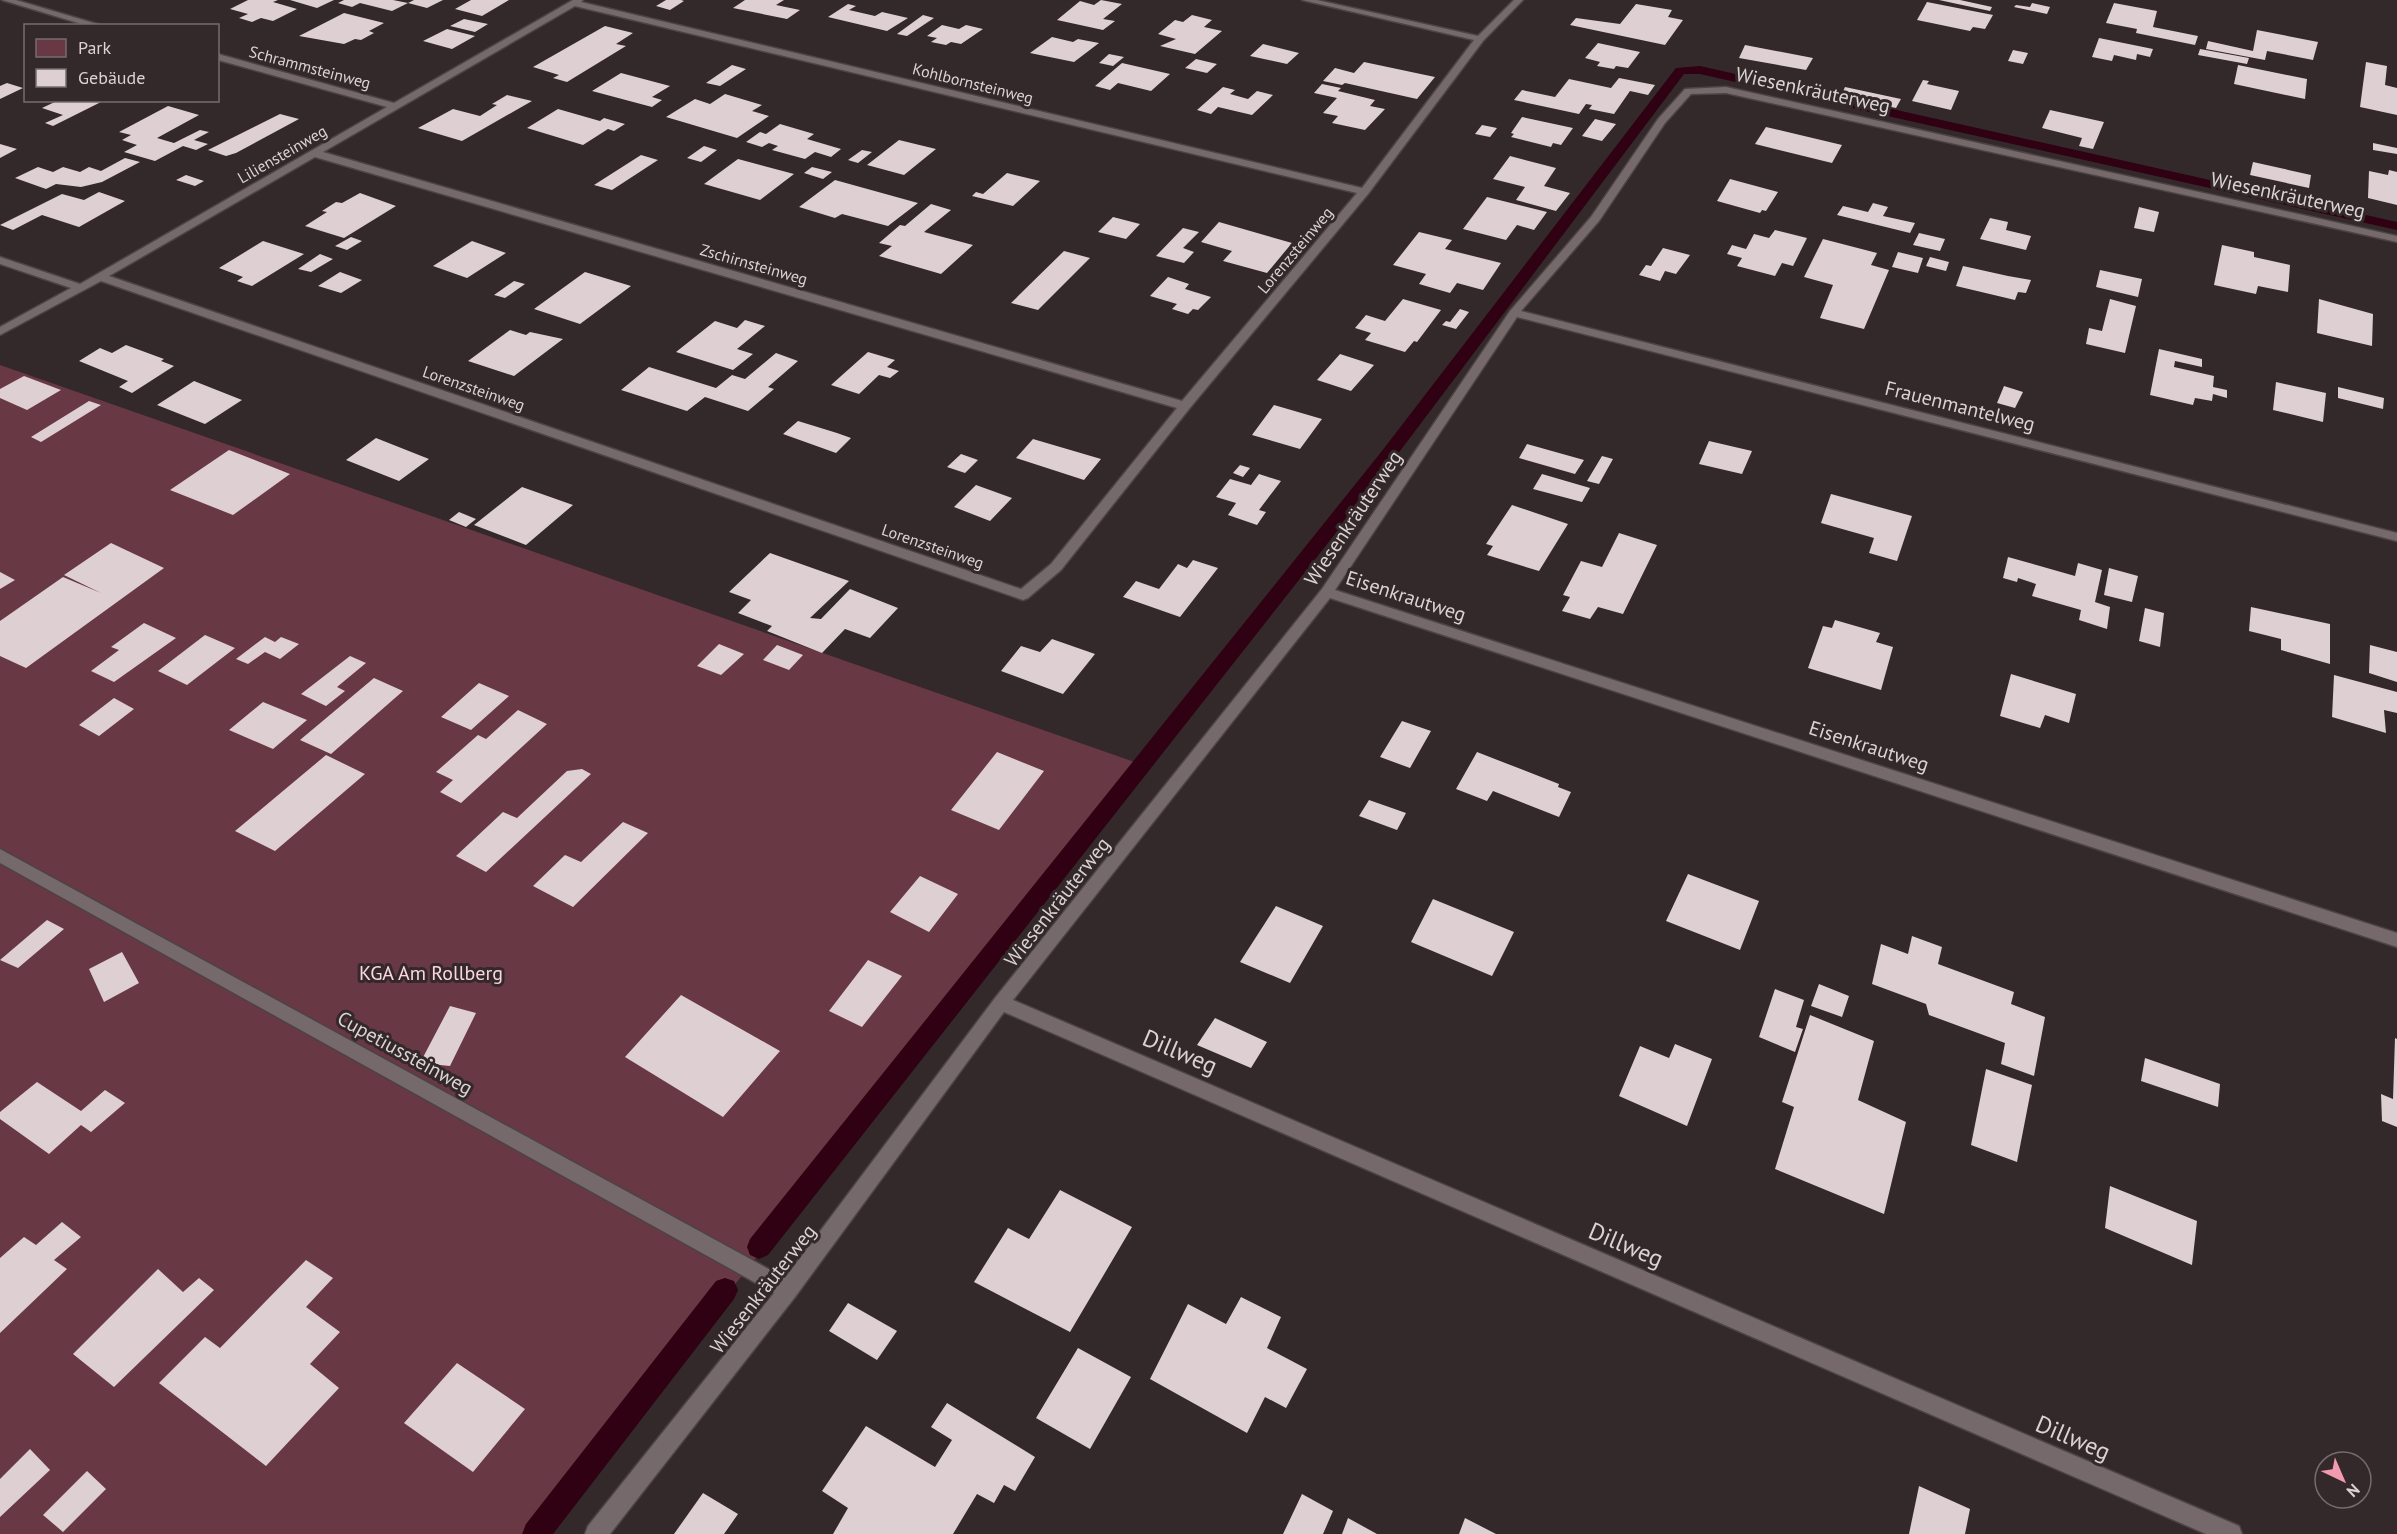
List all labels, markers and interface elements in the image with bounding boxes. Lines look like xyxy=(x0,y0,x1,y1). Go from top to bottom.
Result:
legend xyxy=(24,24,219,102)
text: Park xyxy=(78,36,111,59)
street label: Schrammsteinweg xyxy=(247,41,373,93)
street label: Kohlbornsteinweg xyxy=(911,58,1035,108)
street label: Wiesenkräuterweg xyxy=(1733,61,1893,119)
text: Gebäude xyxy=(78,66,145,89)
street label: Liliensteinweg xyxy=(234,120,330,188)
street label: Wiesenkräuterweg xyxy=(2208,166,2368,224)
street label: Lorenzsteinweg xyxy=(1253,203,1337,297)
street label: Zschirnsteinweg xyxy=(698,239,810,289)
street label: Lorenzsteinweg xyxy=(420,361,528,415)
street label: Frauenmantelweg xyxy=(1882,375,2038,437)
street label: Wiesenkräuterweg xyxy=(1298,445,1408,591)
street label: Lorenzsteinweg xyxy=(879,519,987,573)
street label: Eisenkrautweg xyxy=(1343,564,1469,628)
street label: Eisenkrautweg xyxy=(1806,714,1932,778)
street label: Wiesenkräuterweg xyxy=(998,832,1116,972)
park label: KGA Am Rollberg xyxy=(359,960,503,986)
street label: Cupetiussteinweg xyxy=(333,1005,477,1101)
street label: Dillweg xyxy=(1138,1022,1222,1081)
street label: Dillweg xyxy=(1584,1215,1668,1274)
street label: Wiesenkräuterweg xyxy=(704,1219,822,1359)
street label: Dillweg xyxy=(2031,1408,2115,1467)
north arrow xyxy=(2313,1450,2373,1510)
text: N xyxy=(2343,1480,2364,1502)

